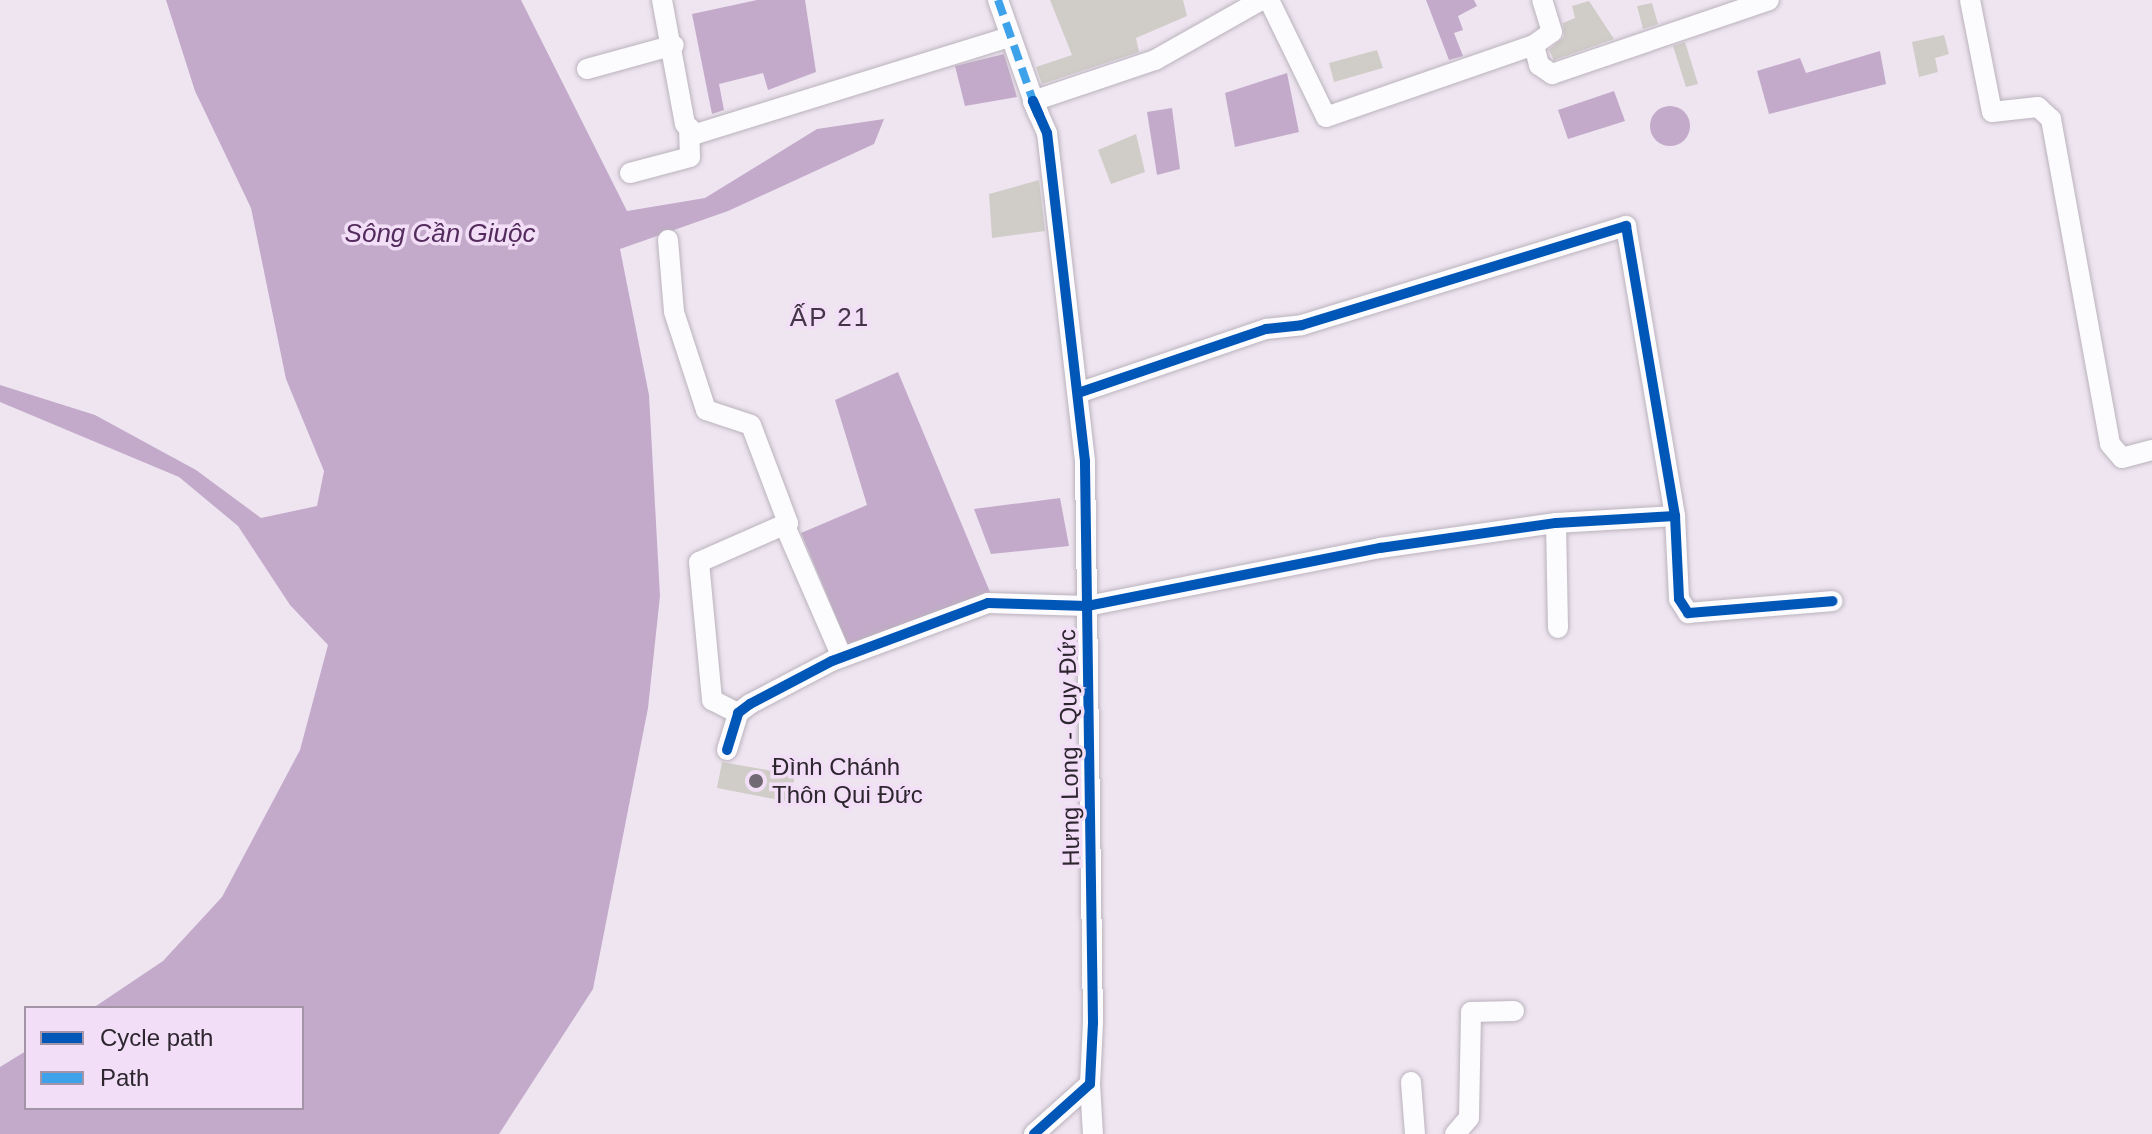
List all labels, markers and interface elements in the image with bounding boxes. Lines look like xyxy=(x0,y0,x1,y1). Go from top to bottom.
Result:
water label: Sông Cần Giuộc xyxy=(345,218,535,250)
district label: ẤP 21 xyxy=(790,302,870,334)
street label: Hưng Long - Quy Đức xyxy=(1053,629,1085,867)
place label: Đình Chánh Thôn Qui Đức xyxy=(772,753,923,809)
marker: Đình Chánh Thôn Qui Đức xyxy=(747,772,765,790)
legend xyxy=(24,1006,304,1110)
text: Cycle path xyxy=(100,1024,213,1051)
text: Path xyxy=(100,1064,149,1091)

